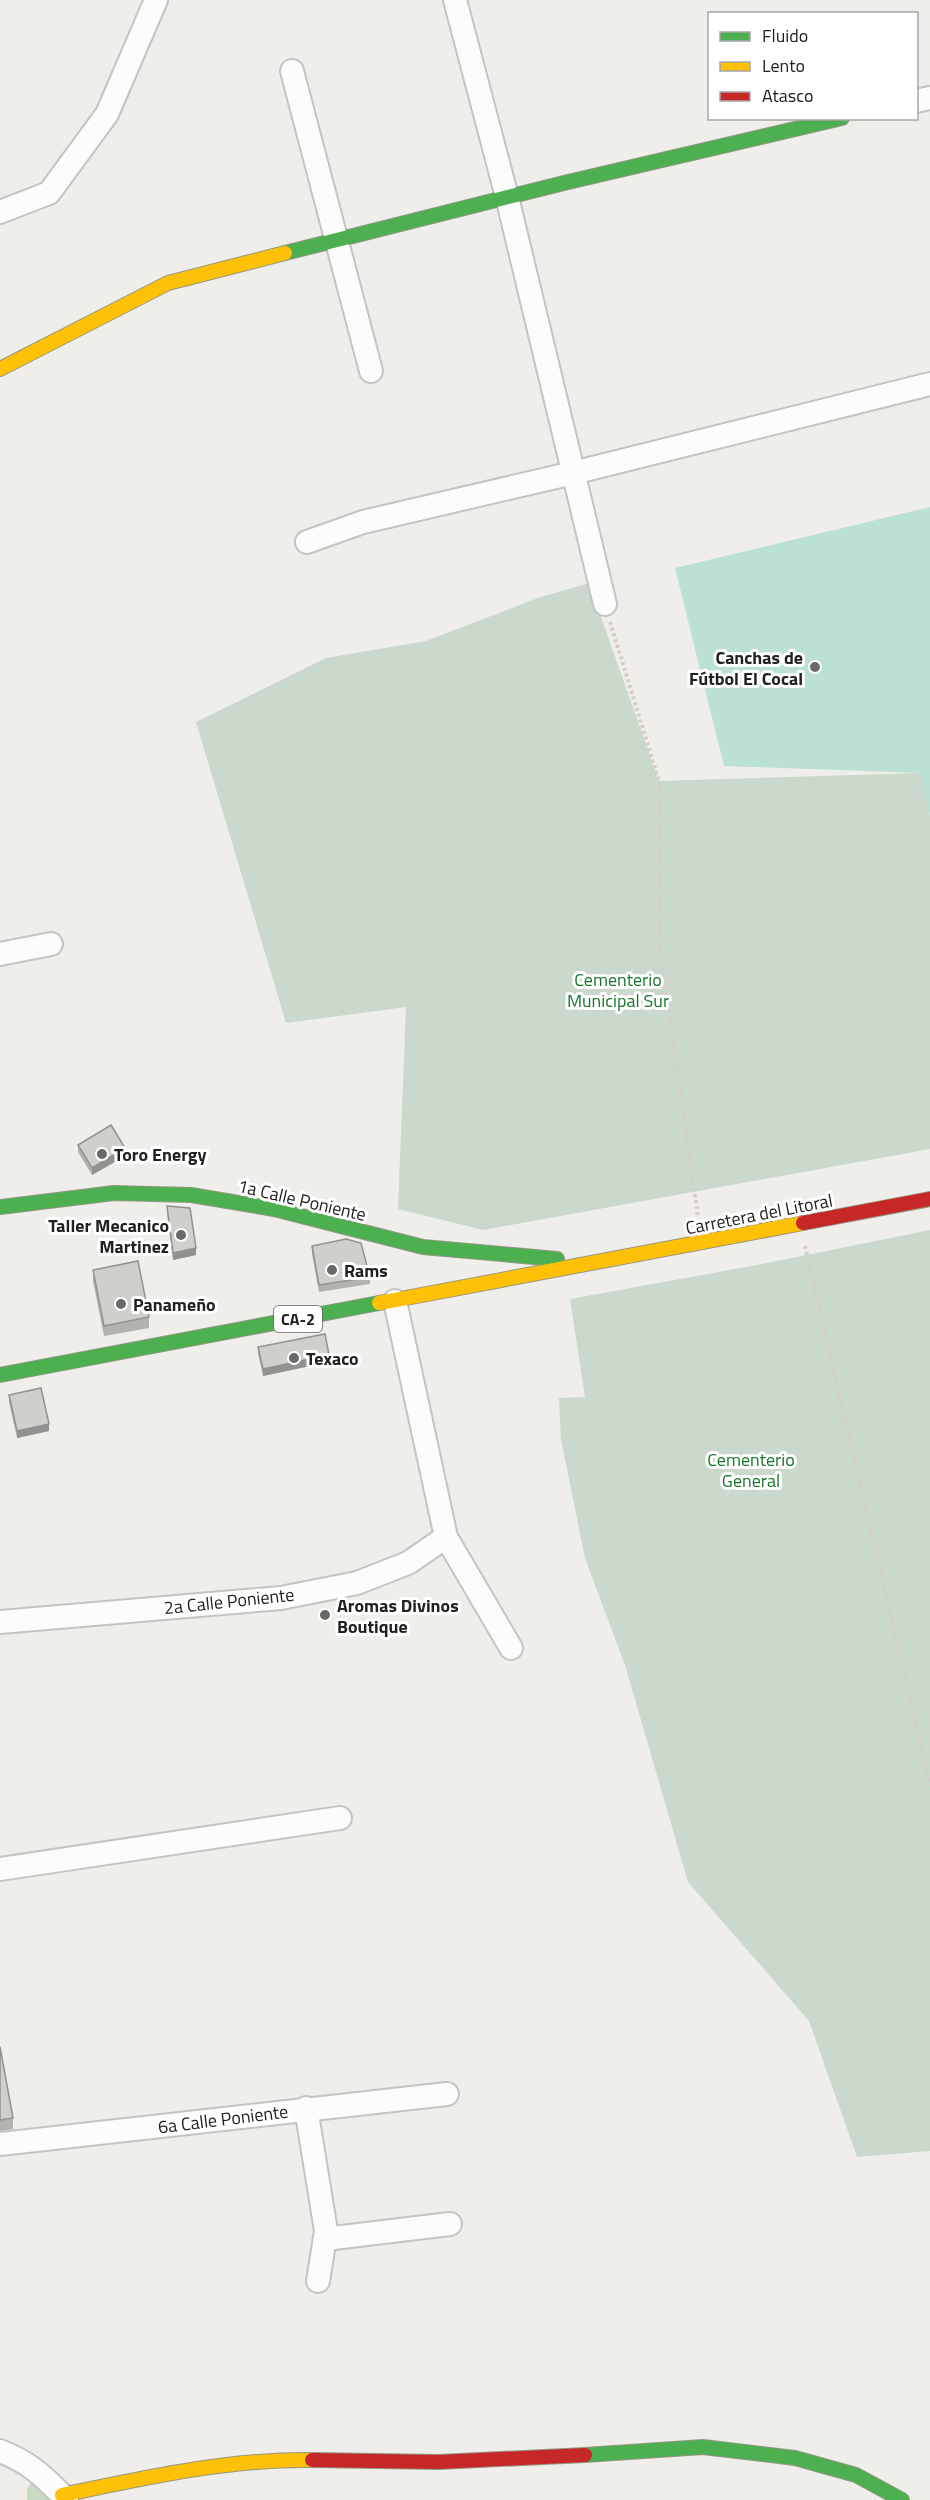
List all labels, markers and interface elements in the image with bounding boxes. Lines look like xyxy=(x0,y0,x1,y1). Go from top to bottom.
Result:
legend xyxy=(708,12,918,120)
text: Fluido xyxy=(762,22,808,49)
text: Lento xyxy=(762,52,805,79)
text: Atasco xyxy=(762,82,813,109)
place label: Canchas de Fútbol El Cocal xyxy=(689,644,803,692)
marker: Canchas de Fútbol El Cocal xyxy=(808,660,822,674)
park label: Cementerio Municipal Sur xyxy=(567,966,669,1014)
place label: Toro Energy xyxy=(114,1141,206,1168)
marker: Toro Energy xyxy=(95,1147,109,1161)
street label: 1a Calle Poniente xyxy=(235,1172,369,1228)
street label: Carretera del Litoral xyxy=(683,1187,835,1241)
place label: Taller Mecanico Martinez xyxy=(48,1212,169,1260)
marker: Taller Mecanico Martinez xyxy=(174,1228,188,1242)
place label: Rams xyxy=(344,1257,388,1284)
marker: Rams xyxy=(325,1263,339,1277)
place label: Panameño xyxy=(133,1291,216,1318)
marker: Panameño xyxy=(114,1297,128,1311)
road number: CA-2 xyxy=(274,1306,322,1332)
place label: Texaco xyxy=(306,1345,359,1372)
marker: Texaco xyxy=(287,1351,301,1365)
park label: Cementerio General xyxy=(707,1446,795,1494)
street label: 2a Calle Poniente xyxy=(162,1581,296,1621)
place label: Aromas Divinos Boutique xyxy=(337,1592,459,1640)
marker: Aromas Divinos Boutique xyxy=(318,1608,332,1622)
street label: 6a Calle Poniente xyxy=(156,2098,290,2140)

